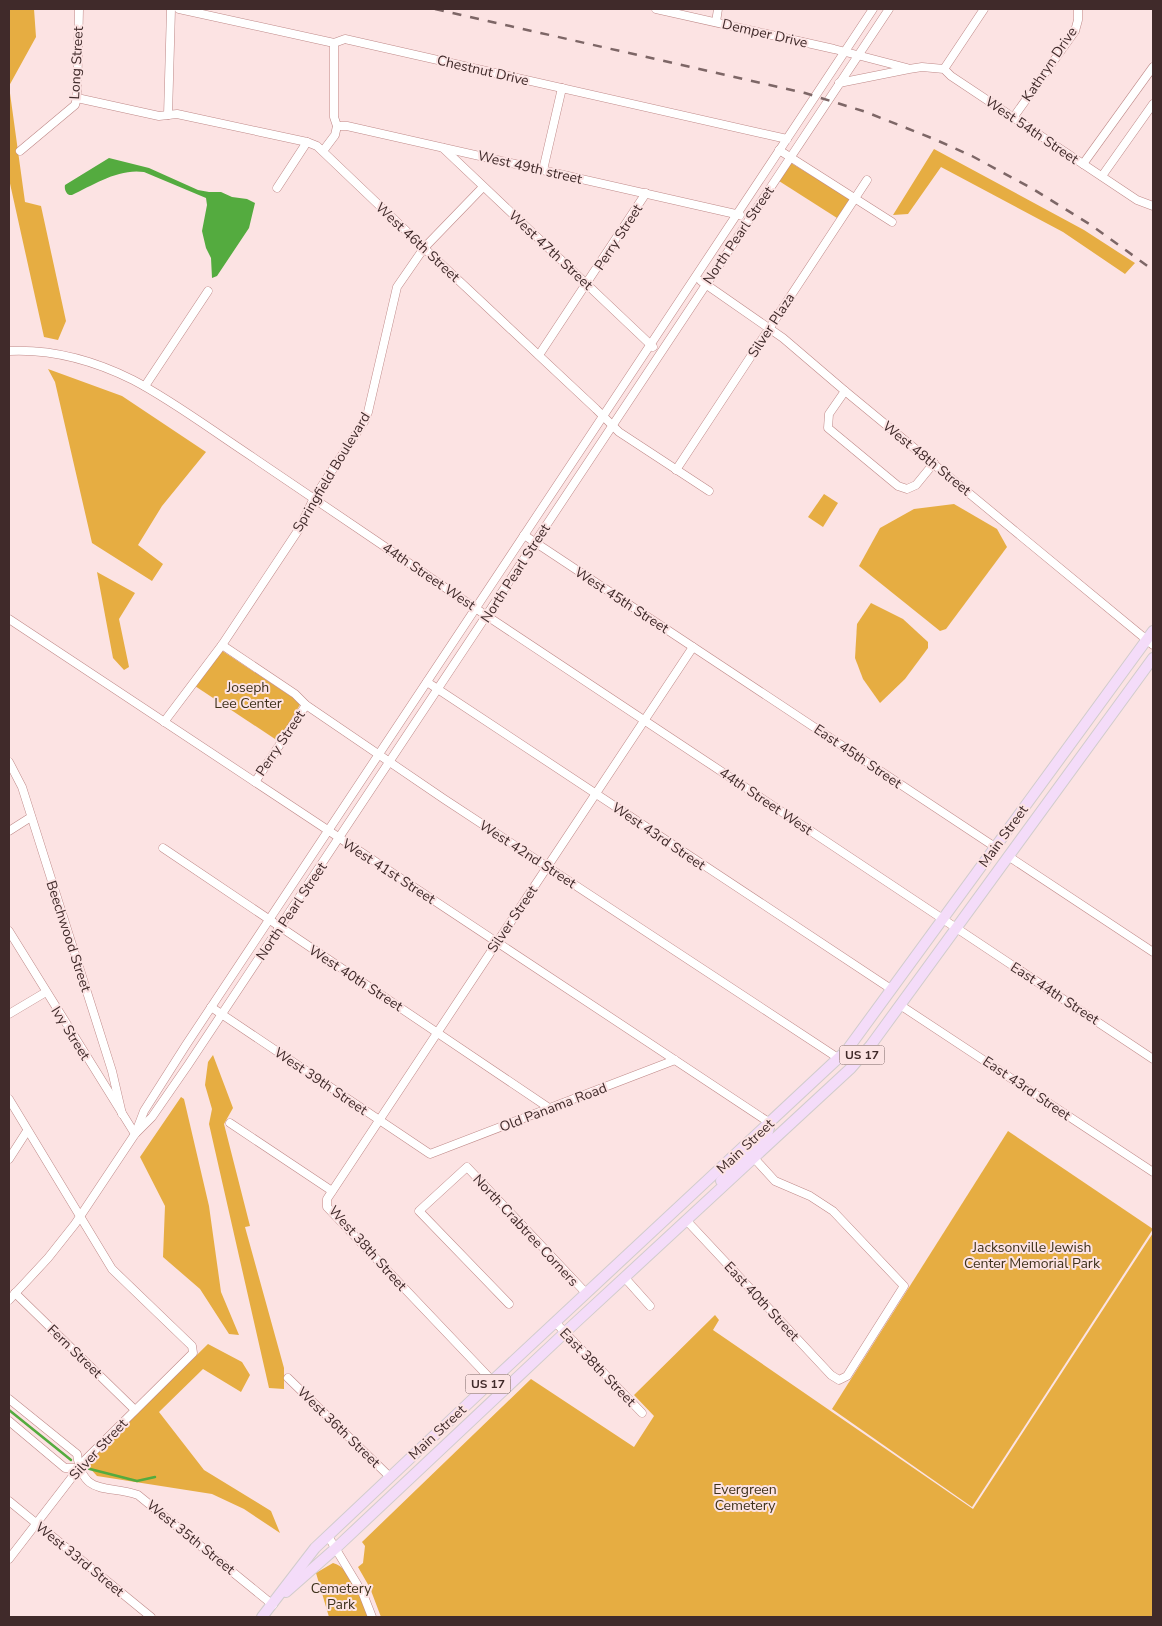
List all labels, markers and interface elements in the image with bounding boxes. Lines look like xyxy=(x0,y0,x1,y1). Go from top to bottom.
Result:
street label: Demper Drive xyxy=(720,14,810,53)
street label: Kathryn Drive xyxy=(1017,23,1081,105)
street label: Long Street xyxy=(65,26,88,100)
street label: Chestnut Drive xyxy=(435,51,531,90)
street label: West 54th Street xyxy=(981,92,1082,169)
street label: West 49th street xyxy=(476,146,584,189)
street label: North Pearl Street xyxy=(699,182,778,288)
street label: West 46th Street xyxy=(371,198,464,286)
street label: Perry Street xyxy=(590,200,647,274)
street label: West 47th Street xyxy=(504,206,597,294)
street label: Silver Plaza xyxy=(744,289,799,361)
street label: Springfield Boulevard xyxy=(288,409,375,536)
street label: West 48th Street xyxy=(878,417,975,500)
street label: North Pearl Street xyxy=(476,520,555,626)
street label: 44th Street West xyxy=(378,538,479,615)
street label: West 45th Street xyxy=(571,563,673,638)
park label: Joseph Lee Center xyxy=(214,678,282,713)
street label: Perry Street xyxy=(251,707,309,780)
street label: East 45th Street xyxy=(810,720,905,793)
street label: 44th Street West xyxy=(715,763,816,840)
street label: West 43rd Street xyxy=(608,798,709,875)
street label: Main Street xyxy=(974,801,1032,871)
street label: West 42nd Street xyxy=(476,816,580,893)
street label: West 41st Street xyxy=(339,834,439,909)
street label: North Pearl Street xyxy=(252,858,331,964)
street label: Beechwood Street xyxy=(42,878,96,994)
street label: Silver Street xyxy=(483,882,542,957)
street label: West 40th Street xyxy=(305,941,407,1016)
street label: East 44th Street xyxy=(1007,958,1103,1029)
street label: Ivy Street xyxy=(47,1003,95,1064)
street label: West 39th Street xyxy=(270,1043,371,1120)
road number: US 17 xyxy=(840,1046,884,1064)
street label: East 43rd Street xyxy=(979,1052,1075,1125)
street label: Old Panama Road xyxy=(497,1078,610,1137)
street label: Main Street xyxy=(712,1115,778,1178)
street label: North Crabtree Corners xyxy=(469,1170,583,1291)
street label: West 38th Street xyxy=(324,1202,411,1295)
park label: Jacksonville Jewish Center Memorial Park xyxy=(964,1238,1101,1273)
street label: East 40th Street xyxy=(720,1258,803,1345)
street label: Fern Street xyxy=(43,1320,106,1382)
street label: East 38th Street xyxy=(555,1324,640,1411)
road number: US 17 xyxy=(466,1375,510,1394)
street label: West 36th Street xyxy=(293,1383,384,1472)
street label: Main Street xyxy=(404,1401,470,1464)
street label: Silver Street xyxy=(65,1415,132,1484)
park label: Evergreen Cemetery xyxy=(713,1480,777,1515)
street label: West 35th Street xyxy=(142,1496,239,1579)
street label: West 33rd Street xyxy=(31,1518,128,1601)
park label: Cemetery Park xyxy=(311,1579,372,1614)

